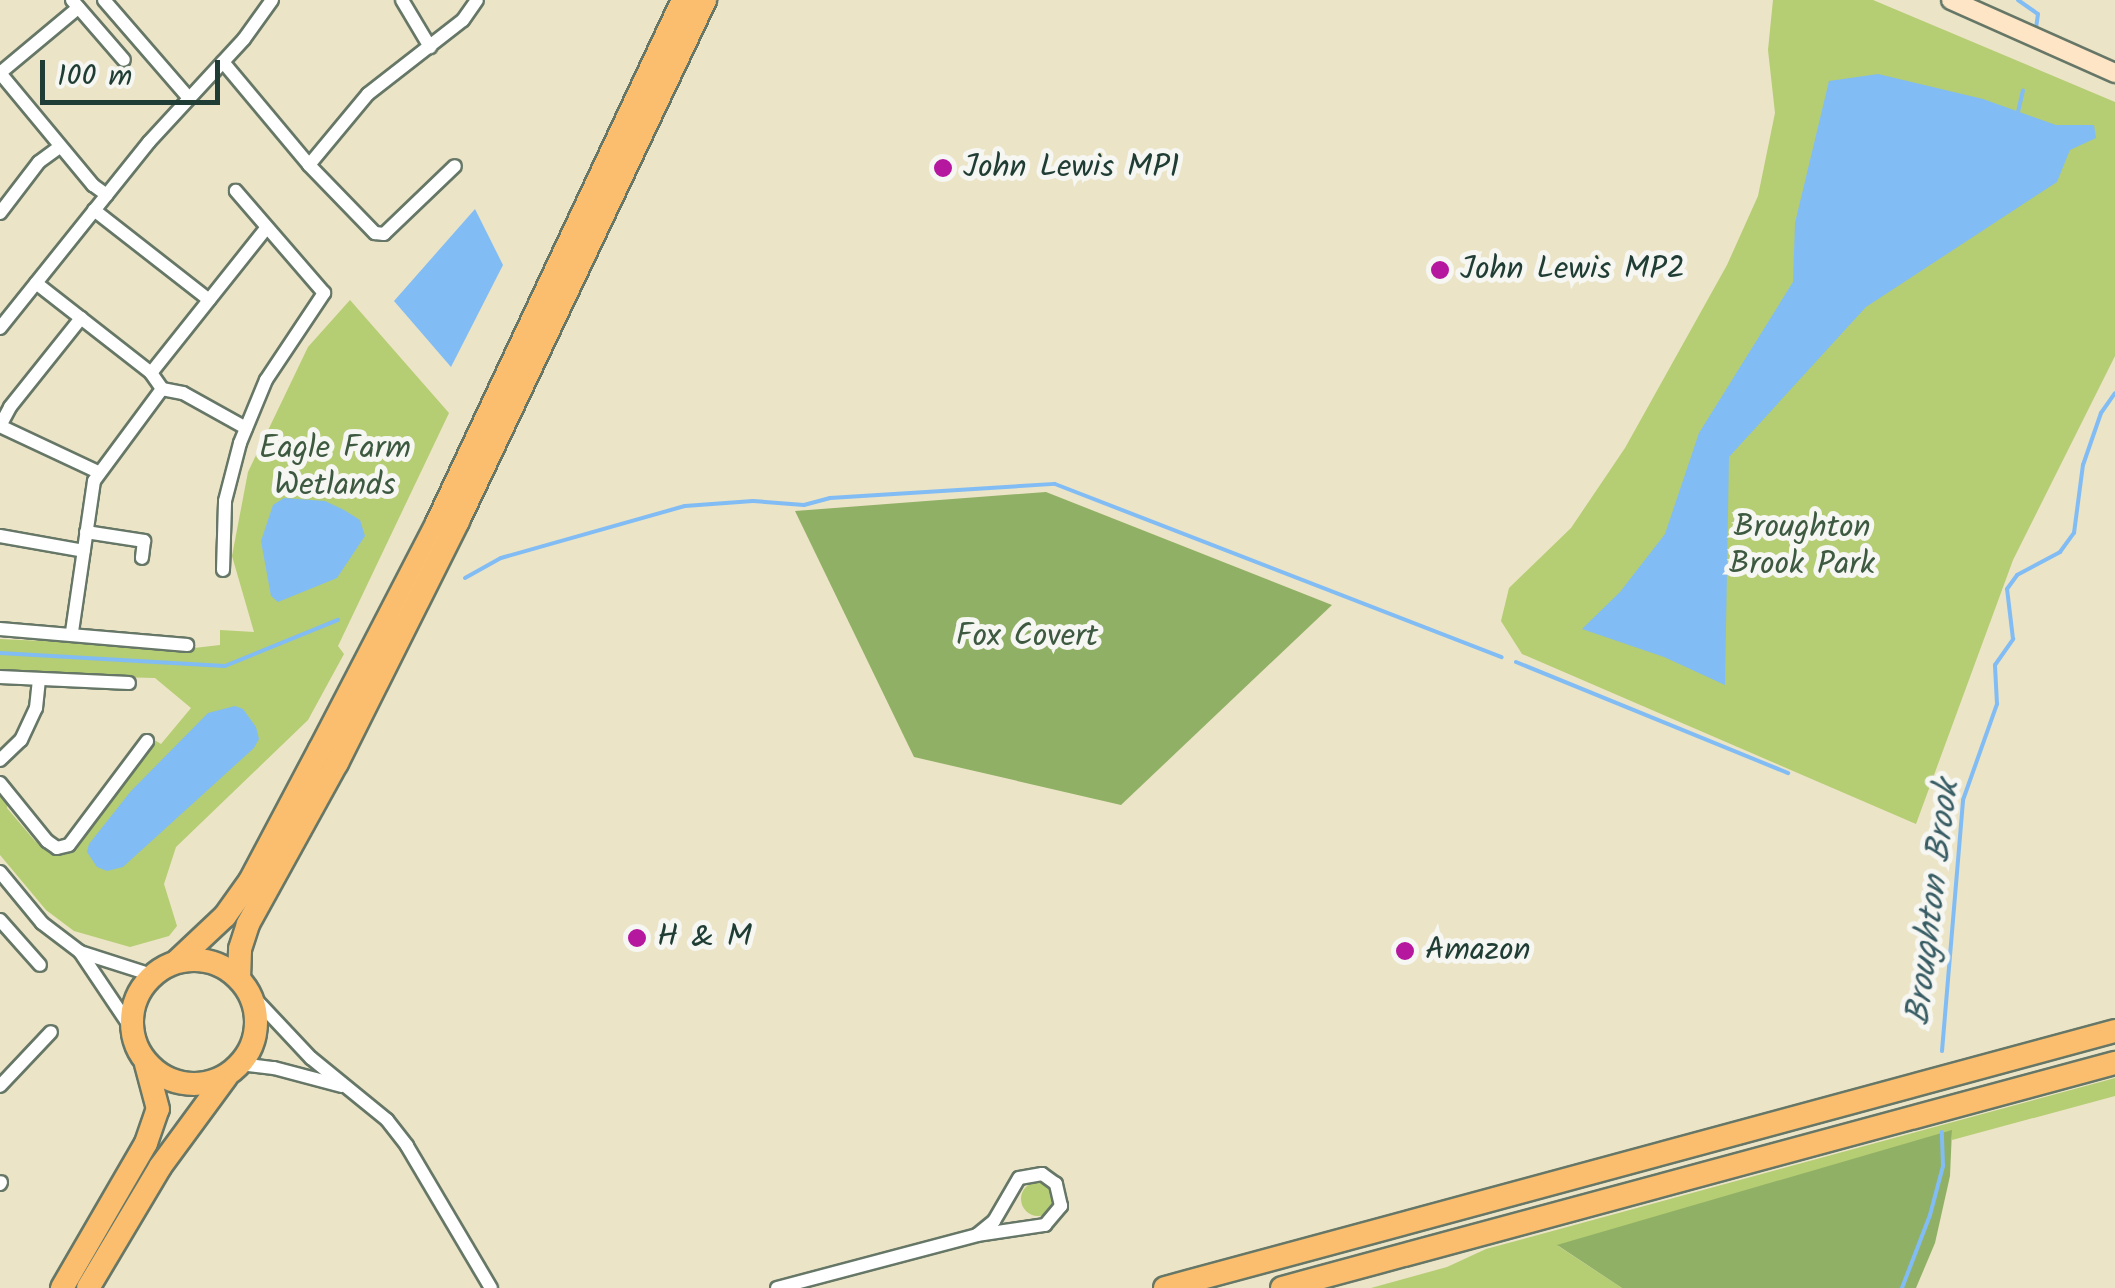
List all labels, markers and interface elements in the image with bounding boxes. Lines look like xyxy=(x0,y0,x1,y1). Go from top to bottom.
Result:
scale bar xyxy=(45,40,225,102)
text: 100 m xyxy=(57,53,132,101)
place label: John Lewis MP1 xyxy=(963,149,1180,187)
marker: John Lewis MP1 xyxy=(932,157,954,179)
place label: John Lewis MP2 xyxy=(1460,251,1685,289)
marker: John Lewis MP2 xyxy=(1429,259,1451,281)
park label: Eagle Farm Wetlands xyxy=(259,431,411,506)
park label: Broughton Brook Park xyxy=(1729,510,1875,585)
park label: Fox Covert xyxy=(956,618,1098,656)
water label: Broughton Brook xyxy=(1898,778,1970,1028)
place label: H & M xyxy=(657,919,752,957)
marker: H & M xyxy=(626,927,648,949)
place label: Amazon xyxy=(1425,932,1531,970)
marker: Amazon xyxy=(1394,940,1416,962)

